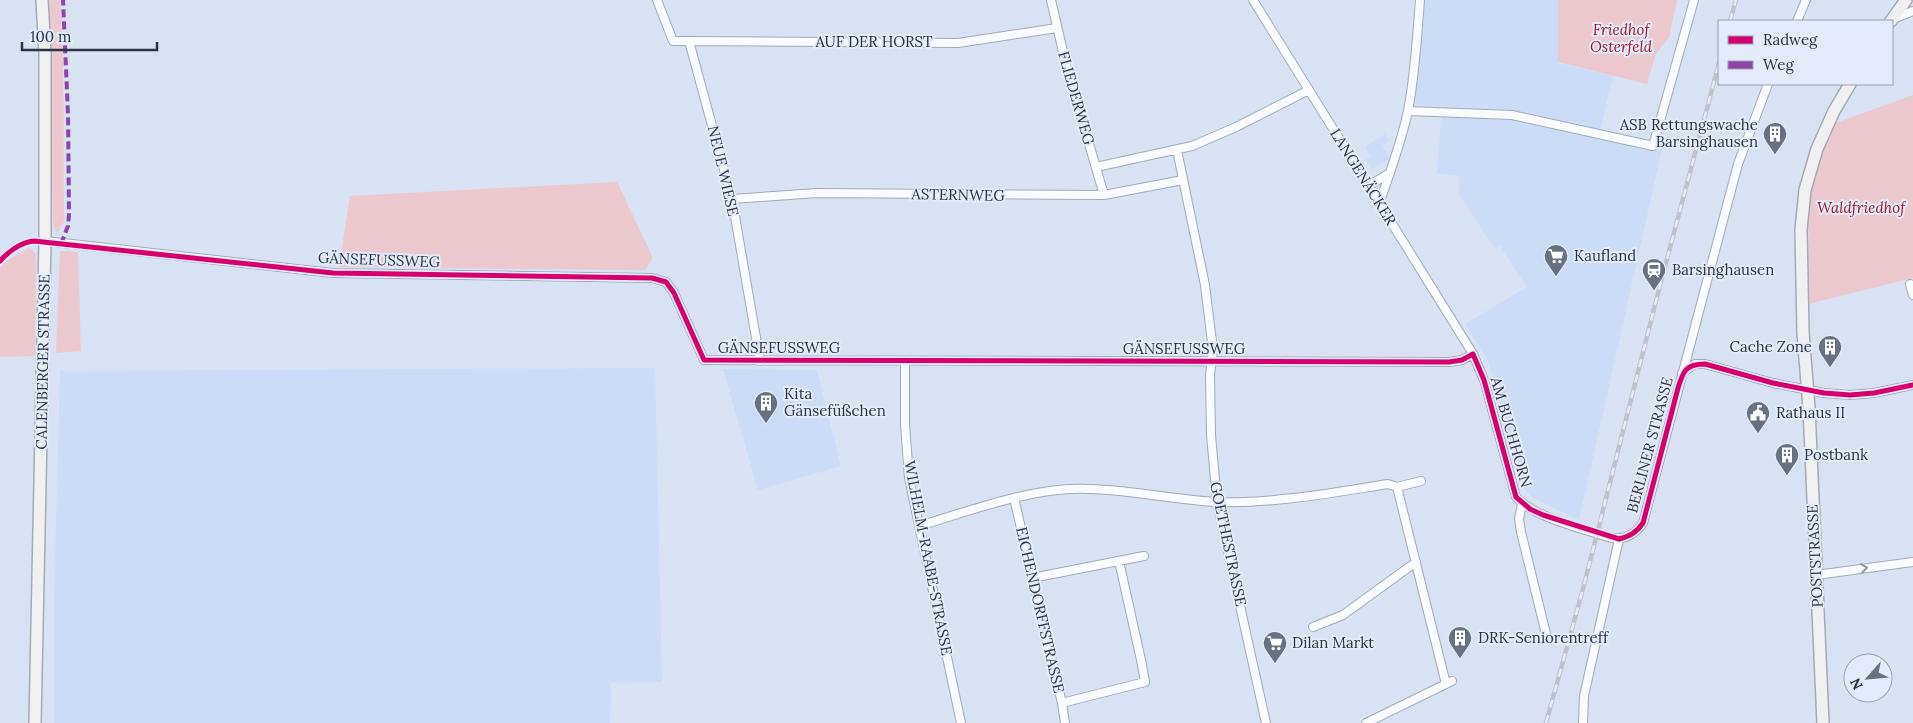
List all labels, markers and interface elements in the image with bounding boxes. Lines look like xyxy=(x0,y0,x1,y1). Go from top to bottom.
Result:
scale bar xyxy=(22,20,158,52)
park label: Friedhof Osterfeld xyxy=(1590,20,1653,56)
legend xyxy=(1718,20,1893,85)
text: 100 m xyxy=(30,27,71,46)
text: Radweg xyxy=(1763,30,1818,49)
street label: AUF DER HORST xyxy=(814,32,933,51)
street label: FLIEDERWEG xyxy=(1054,49,1099,147)
text: Weg xyxy=(1763,55,1794,74)
place label: ASB Rettungswache Barsinghausen xyxy=(1619,115,1758,151)
building icon: ASB Rettungswache Barsinghausen xyxy=(1762,121,1788,155)
street label: NEUE WIESE xyxy=(704,124,743,218)
street label: LANGENÄCKER xyxy=(1326,125,1401,229)
street label: ASTERNWEG xyxy=(910,184,1005,205)
park label: Waldfriedhof xyxy=(1817,198,1906,217)
supermarket icon: Kaufland xyxy=(1543,243,1569,277)
place label: Kaufland xyxy=(1574,246,1636,265)
street label: GÄNSEFUSSWEG xyxy=(318,248,441,271)
station icon: Barsinghausen xyxy=(1641,257,1667,291)
place label: Barsinghausen xyxy=(1672,260,1774,279)
street label: CALENBERGER STRASSE xyxy=(31,274,54,450)
building icon: Cache Zone xyxy=(1817,334,1843,368)
place label: Cache Zone xyxy=(1730,337,1812,356)
street label: GÄNSEFUSSWEG xyxy=(718,338,841,357)
street label: GÄNSEFUSSWEG xyxy=(1123,339,1246,358)
street label: AM BUCHHORN xyxy=(1486,374,1536,489)
street label: BERLINER STRASSE xyxy=(1622,375,1677,515)
place label: Kita Gänsefüßchen xyxy=(784,384,886,420)
building icon: Kita Gänsefüßchen xyxy=(753,390,779,424)
public building icon: Rathaus II xyxy=(1745,400,1771,434)
place label: Rathaus II xyxy=(1776,403,1845,422)
building icon: Postbank xyxy=(1774,442,1800,476)
place label: Postbank xyxy=(1804,445,1868,464)
street label: WILHELM-RAABE-STRASSE xyxy=(900,459,957,657)
street label: GOETHESTRASSE xyxy=(1206,480,1251,608)
street label: POSTSTRASSE xyxy=(1802,504,1827,608)
street label: EICHENDORFFSTRASSE xyxy=(1012,525,1069,695)
one-way arrow xyxy=(1860,563,1868,574)
building icon: DRK-Seniorentreff xyxy=(1447,625,1473,659)
place label: DRK-Seniorentreff xyxy=(1478,628,1609,647)
supermarket icon: Dilan Markt xyxy=(1262,630,1288,664)
place label: Dilan Markt xyxy=(1292,633,1374,652)
north arrow xyxy=(1843,653,1893,703)
text: N xyxy=(1846,675,1867,693)

